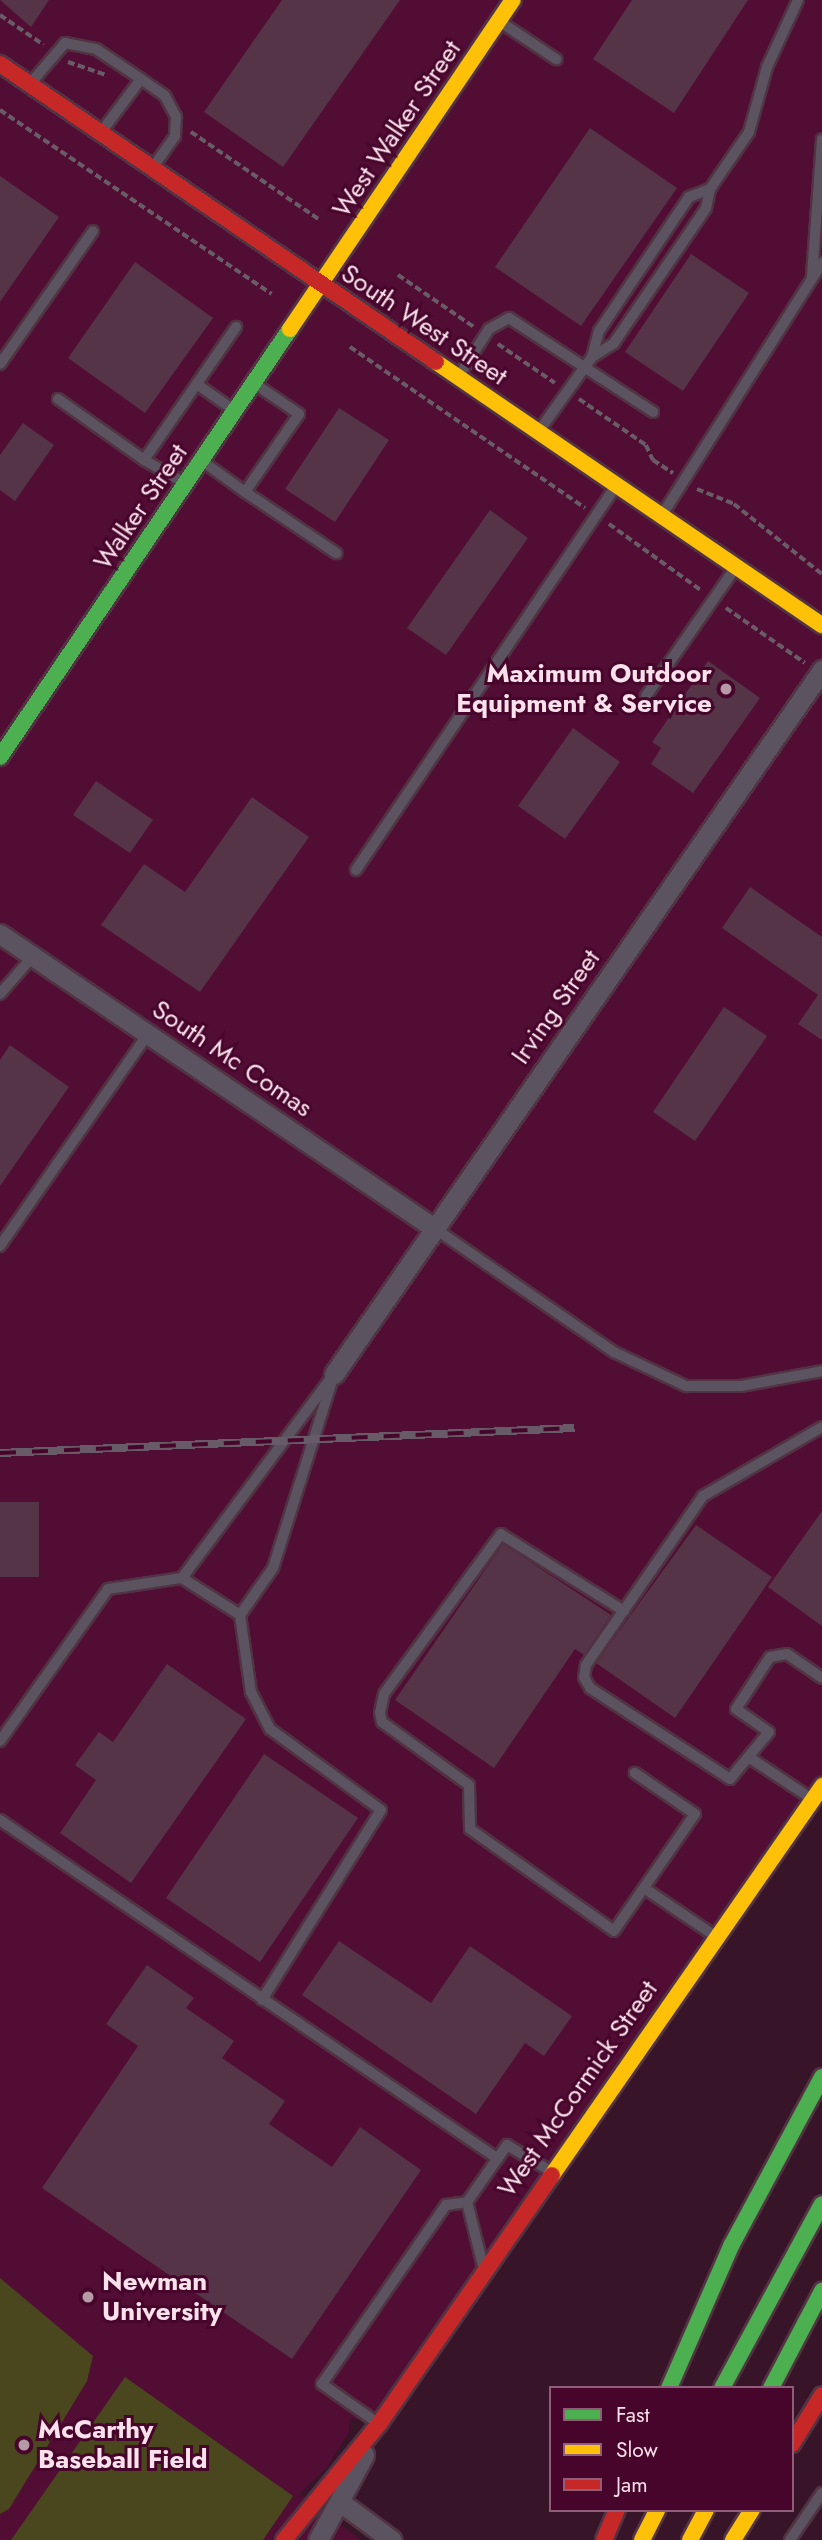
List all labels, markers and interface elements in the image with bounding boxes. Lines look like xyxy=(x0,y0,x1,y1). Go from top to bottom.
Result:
street label: West Walker Street xyxy=(326,35,468,223)
street label: South West Street xyxy=(335,258,513,392)
street label: Walker Street xyxy=(88,438,194,576)
place label: Maximum Outdoor Equipment & Service xyxy=(456,658,712,720)
marker: Maximum Outdoor Equipment & Service xyxy=(718,681,734,697)
street label: Irving Street xyxy=(505,944,607,1070)
street label: South Mc Comas xyxy=(146,994,318,1124)
street label: West McCormick Street xyxy=(492,1975,664,2203)
place label: Newman University xyxy=(102,2266,222,2328)
marker: Newman University xyxy=(80,2289,96,2305)
legend xyxy=(549,2386,794,2512)
text: Fast xyxy=(616,2400,649,2430)
place label: McCarthy Baseball Field xyxy=(38,2414,207,2476)
text: Slow xyxy=(616,2435,658,2465)
marker: McCarthy Baseball Field xyxy=(16,2437,32,2453)
text: Jam xyxy=(616,2470,648,2500)

